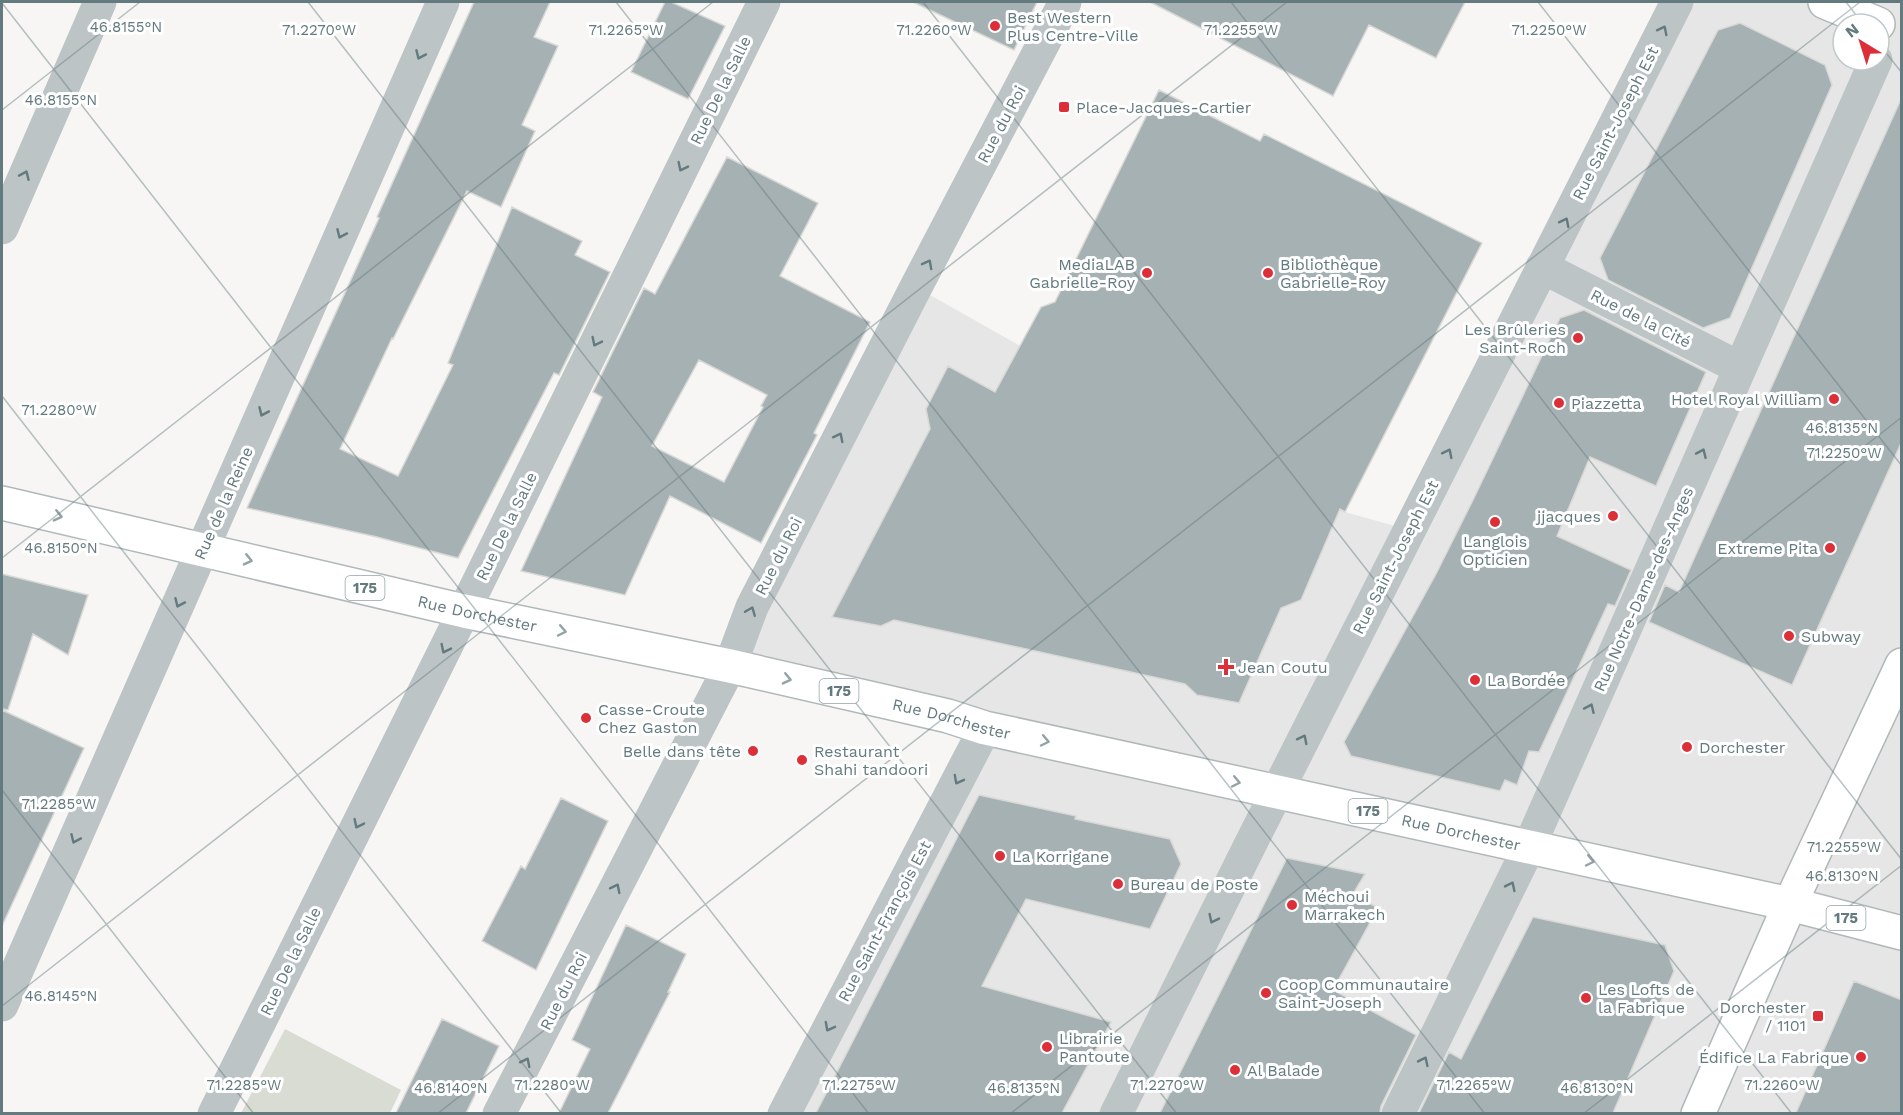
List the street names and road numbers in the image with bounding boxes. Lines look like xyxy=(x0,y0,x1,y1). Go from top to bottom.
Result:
street label: Rue De la Salle xyxy=(686,33,755,148)
street label: Rue Saint-Joseph Est xyxy=(1568,43,1663,203)
street label: Rue du Roi xyxy=(973,82,1030,166)
street label: Rue de la Cité xyxy=(1587,285,1694,352)
street label: Rue de la Reine xyxy=(190,444,257,563)
street label: Rue De la Salle xyxy=(472,469,541,584)
street label: Rue Saint-Joseph Est xyxy=(1348,477,1443,637)
street label: Rue Notre-Dame-des-Anges xyxy=(1590,484,1697,694)
street label: Rue du Roi xyxy=(751,514,806,598)
road number: 175 xyxy=(346,576,385,600)
street label: Rue Dorchester xyxy=(416,591,539,636)
road number: 175 xyxy=(820,679,858,703)
street label: Rue Dorchester xyxy=(891,695,1013,743)
road number: 175 xyxy=(1348,799,1388,823)
street label: Rue Dorchester xyxy=(1400,810,1523,855)
street label: Rue Saint-François Est xyxy=(834,837,935,1005)
street label: Rue De la Salle xyxy=(256,904,325,1019)
road number: 175 xyxy=(1826,906,1866,930)
street label: Rue du Roi xyxy=(536,949,591,1033)

